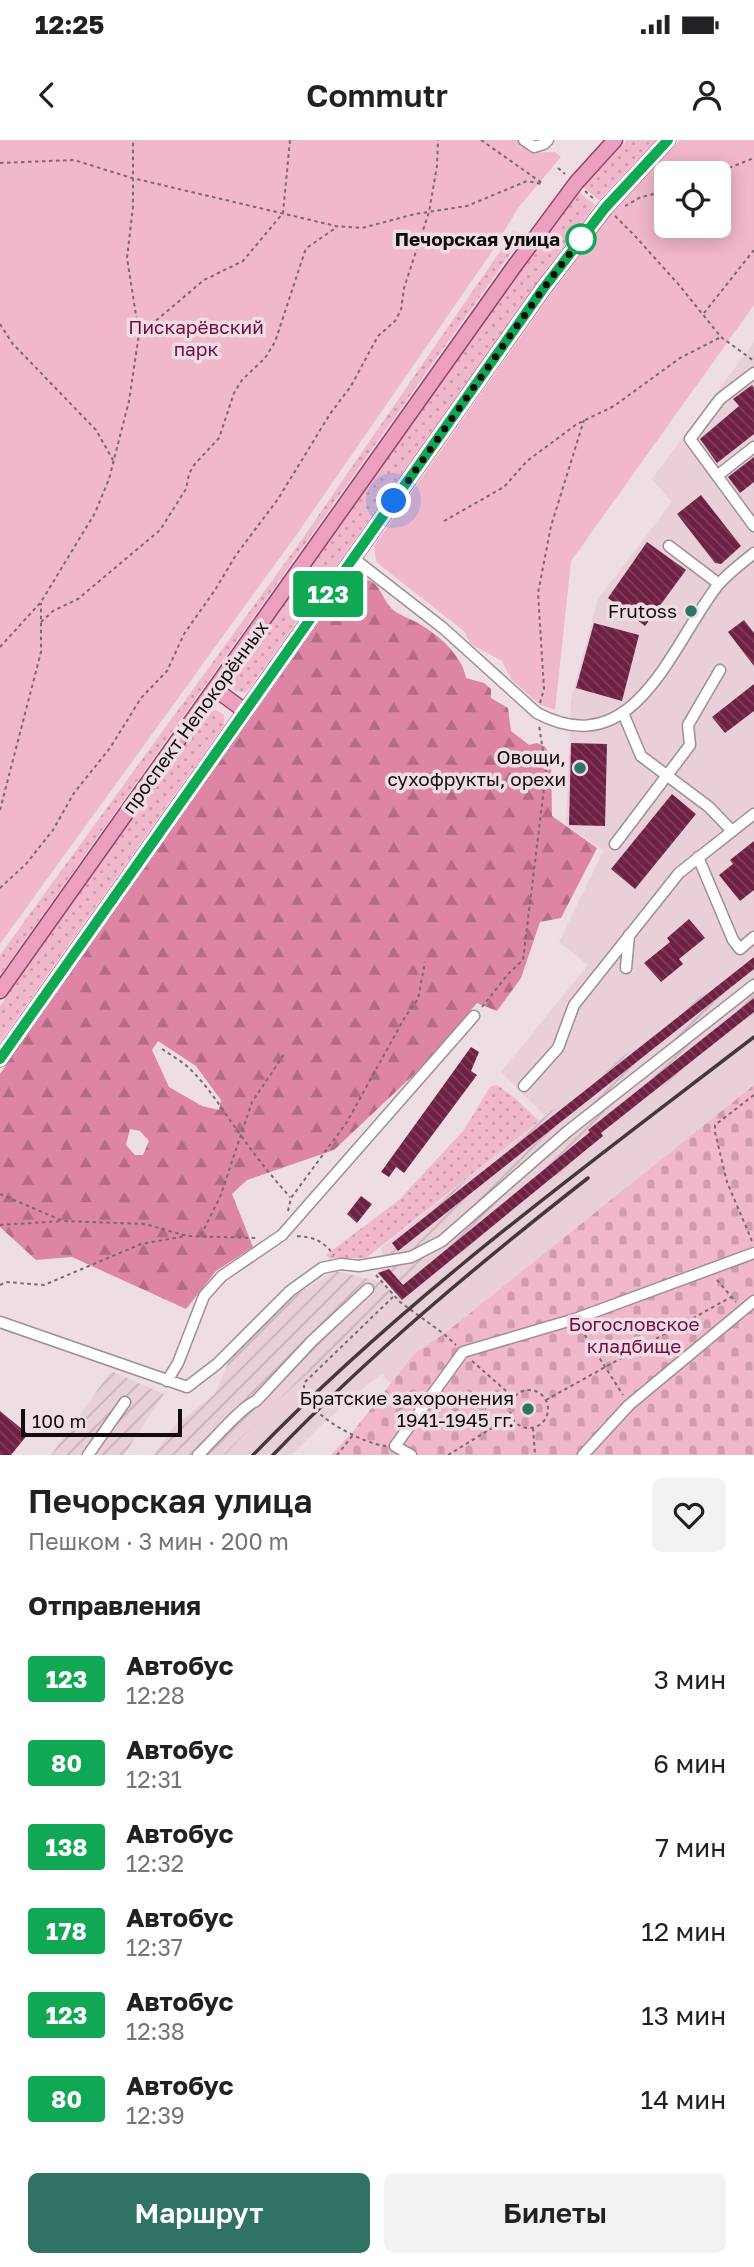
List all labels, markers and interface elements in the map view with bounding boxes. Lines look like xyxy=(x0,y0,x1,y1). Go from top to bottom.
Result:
text: 12:25 xyxy=(35,9,104,40)
icon: back xyxy=(28,76,66,114)
text: Commutr xyxy=(306,76,448,114)
icon: person xyxy=(688,76,726,114)
map controls xyxy=(654,161,731,238)
button: locate xyxy=(654,161,731,238)
marker: Печорская улица xyxy=(566,224,596,254)
place label: Печорская улица xyxy=(395,227,560,250)
park label: Пискарёвский парк xyxy=(128,315,264,360)
your location xyxy=(376,483,411,518)
line badge: 123 xyxy=(288,571,368,617)
text: 123 xyxy=(307,579,349,608)
place label: Frutoss xyxy=(608,599,677,622)
marker: Frutoss xyxy=(683,603,699,619)
street label: проспект Непокорённых xyxy=(117,616,272,818)
place label: Овощи, сухофрукты, орехи xyxy=(387,745,566,790)
marker: Овощи, сухофрукты, орехи xyxy=(572,760,588,776)
park label: Богословское кладбище xyxy=(569,1312,699,1357)
place label: Братские захоронения 1941-1945 гг. xyxy=(299,1386,514,1431)
marker: Братские захоронения 1941-1945 гг. xyxy=(520,1401,536,1417)
scale bar xyxy=(21,1406,182,1438)
text: 100 m xyxy=(32,1409,86,1432)
button: heart xyxy=(652,1478,726,1552)
text: Печорская улица xyxy=(28,1481,313,1520)
text: Пешком · 3 мин · 200 m xyxy=(28,1527,289,1555)
text: Отправления xyxy=(28,1590,201,1621)
text: Автобус xyxy=(126,1650,233,1681)
text: 123 xyxy=(46,1664,87,1693)
text: 3 мин xyxy=(654,1664,726,1695)
text: 12:28 xyxy=(126,1681,185,1709)
text: Автобус xyxy=(126,1734,233,1765)
text: 80 xyxy=(51,1748,82,1777)
text: 6 мин xyxy=(653,1748,726,1779)
text: 12:31 xyxy=(126,1765,182,1793)
text: Автобус xyxy=(126,1818,233,1849)
text: 138 xyxy=(45,1832,88,1861)
text: 7 мин xyxy=(655,1832,726,1863)
text: 12:32 xyxy=(126,1849,184,1877)
text: Автобус xyxy=(126,1902,233,1933)
text: 178 xyxy=(46,1916,87,1945)
text: 12 мин xyxy=(641,1916,726,1947)
text: 12:37 xyxy=(126,1933,183,1961)
text: Автобус xyxy=(126,1986,233,2017)
text: 123 xyxy=(46,2000,87,2029)
text: 13 мин xyxy=(641,2000,726,2031)
text: 12:38 xyxy=(126,2017,185,2045)
text: Автобус xyxy=(126,2070,233,2101)
text: 80 xyxy=(51,2084,82,2113)
text: 14 мин xyxy=(641,2084,726,2115)
text: 12:39 xyxy=(126,2101,185,2129)
button: Маршрут xyxy=(28,2173,370,2253)
button: Билеты xyxy=(384,2173,726,2253)

